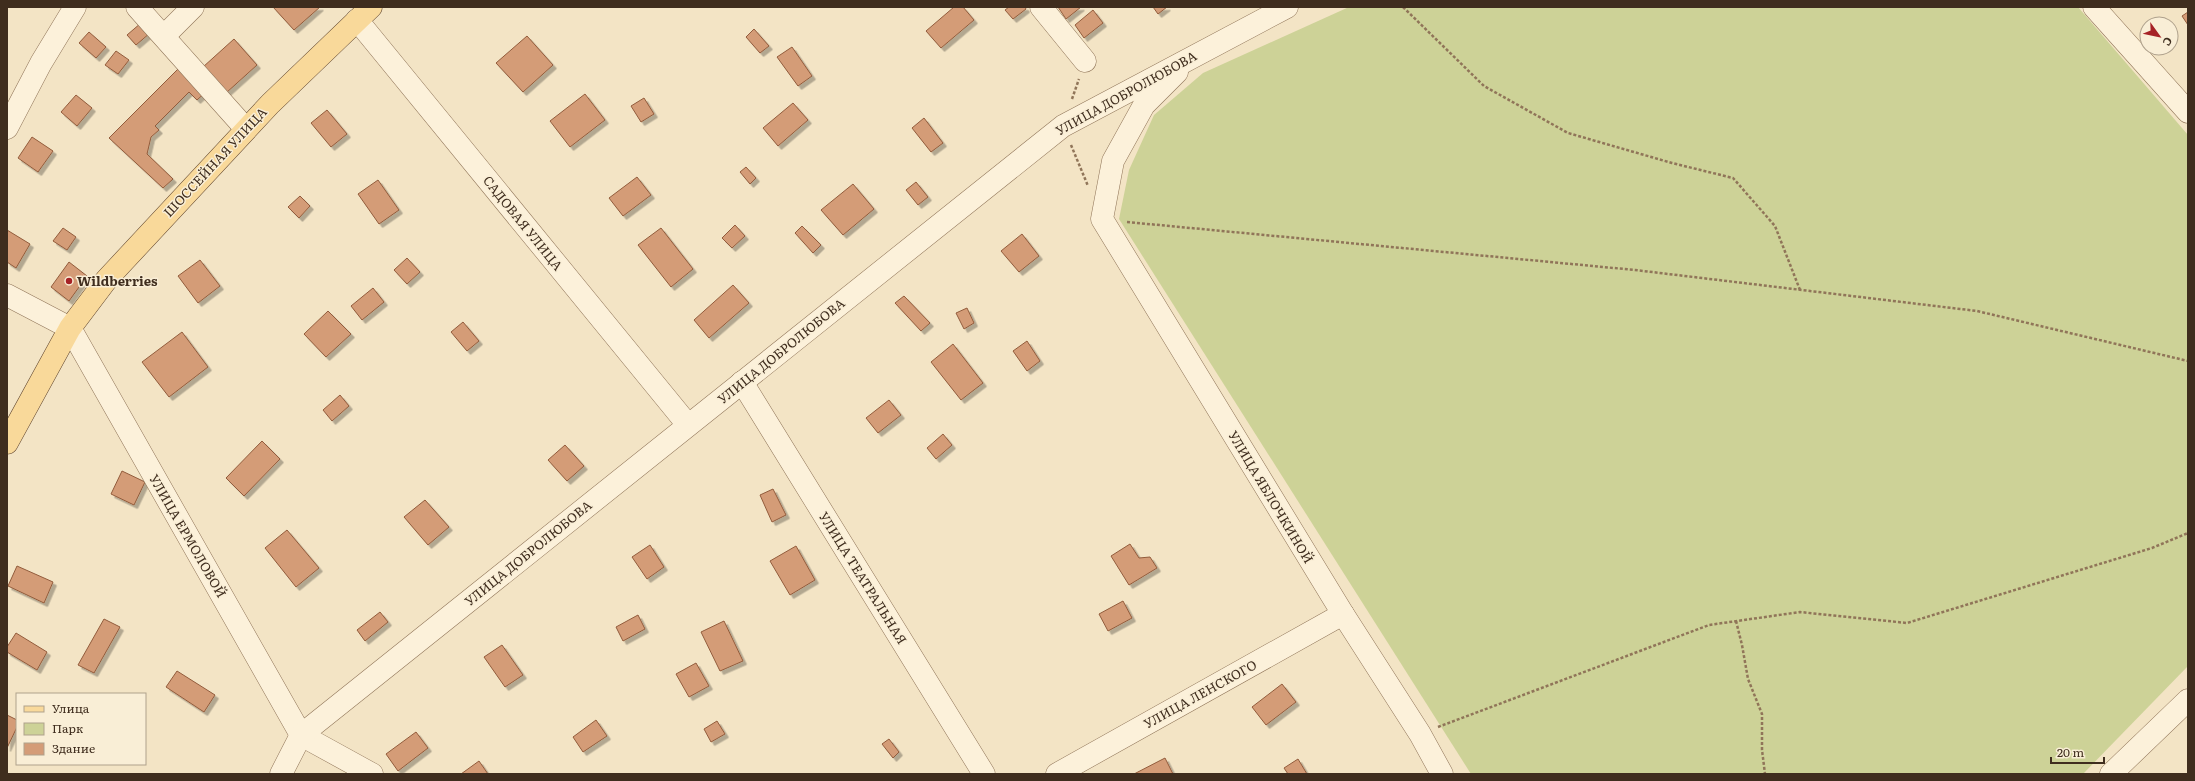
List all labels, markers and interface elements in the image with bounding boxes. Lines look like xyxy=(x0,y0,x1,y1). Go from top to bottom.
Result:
north arrow xyxy=(2139,16,2179,56)
text: С xyxy=(2159,34,2177,50)
street label: УЛИЦА ДОБРОЛЮБОВА xyxy=(1052,46,1200,139)
street label: ШОССЕЙНАЯ УЛИЦА xyxy=(159,102,271,221)
street label: САДОВАЯ УЛИЦА xyxy=(479,171,568,275)
place label: Wildberries xyxy=(77,271,158,290)
marker: Wildberries xyxy=(64,276,74,286)
street label: УЛИЦА ДОБРОЛЮБОВА xyxy=(713,293,849,408)
street label: УЛИЦА ЯБЛОЧКИНОЙ xyxy=(1224,427,1319,567)
street label: УЛИЦА ЕРМОЛОВОЙ xyxy=(145,470,232,601)
street label: УЛИЦА ДОБРОЛЮБОВА xyxy=(460,495,596,610)
street label: УЛИЦА ТЕАТРАЛЬНАЯ xyxy=(815,508,912,648)
street label: УЛИЦА ЛЕНСКОГО xyxy=(1140,655,1260,733)
legend xyxy=(16,693,146,765)
text: Улица xyxy=(52,699,90,717)
text: Парк xyxy=(52,719,83,737)
text: Здание xyxy=(52,739,95,757)
scale bar xyxy=(2051,739,2104,765)
text: 20 m xyxy=(2057,743,2084,761)

